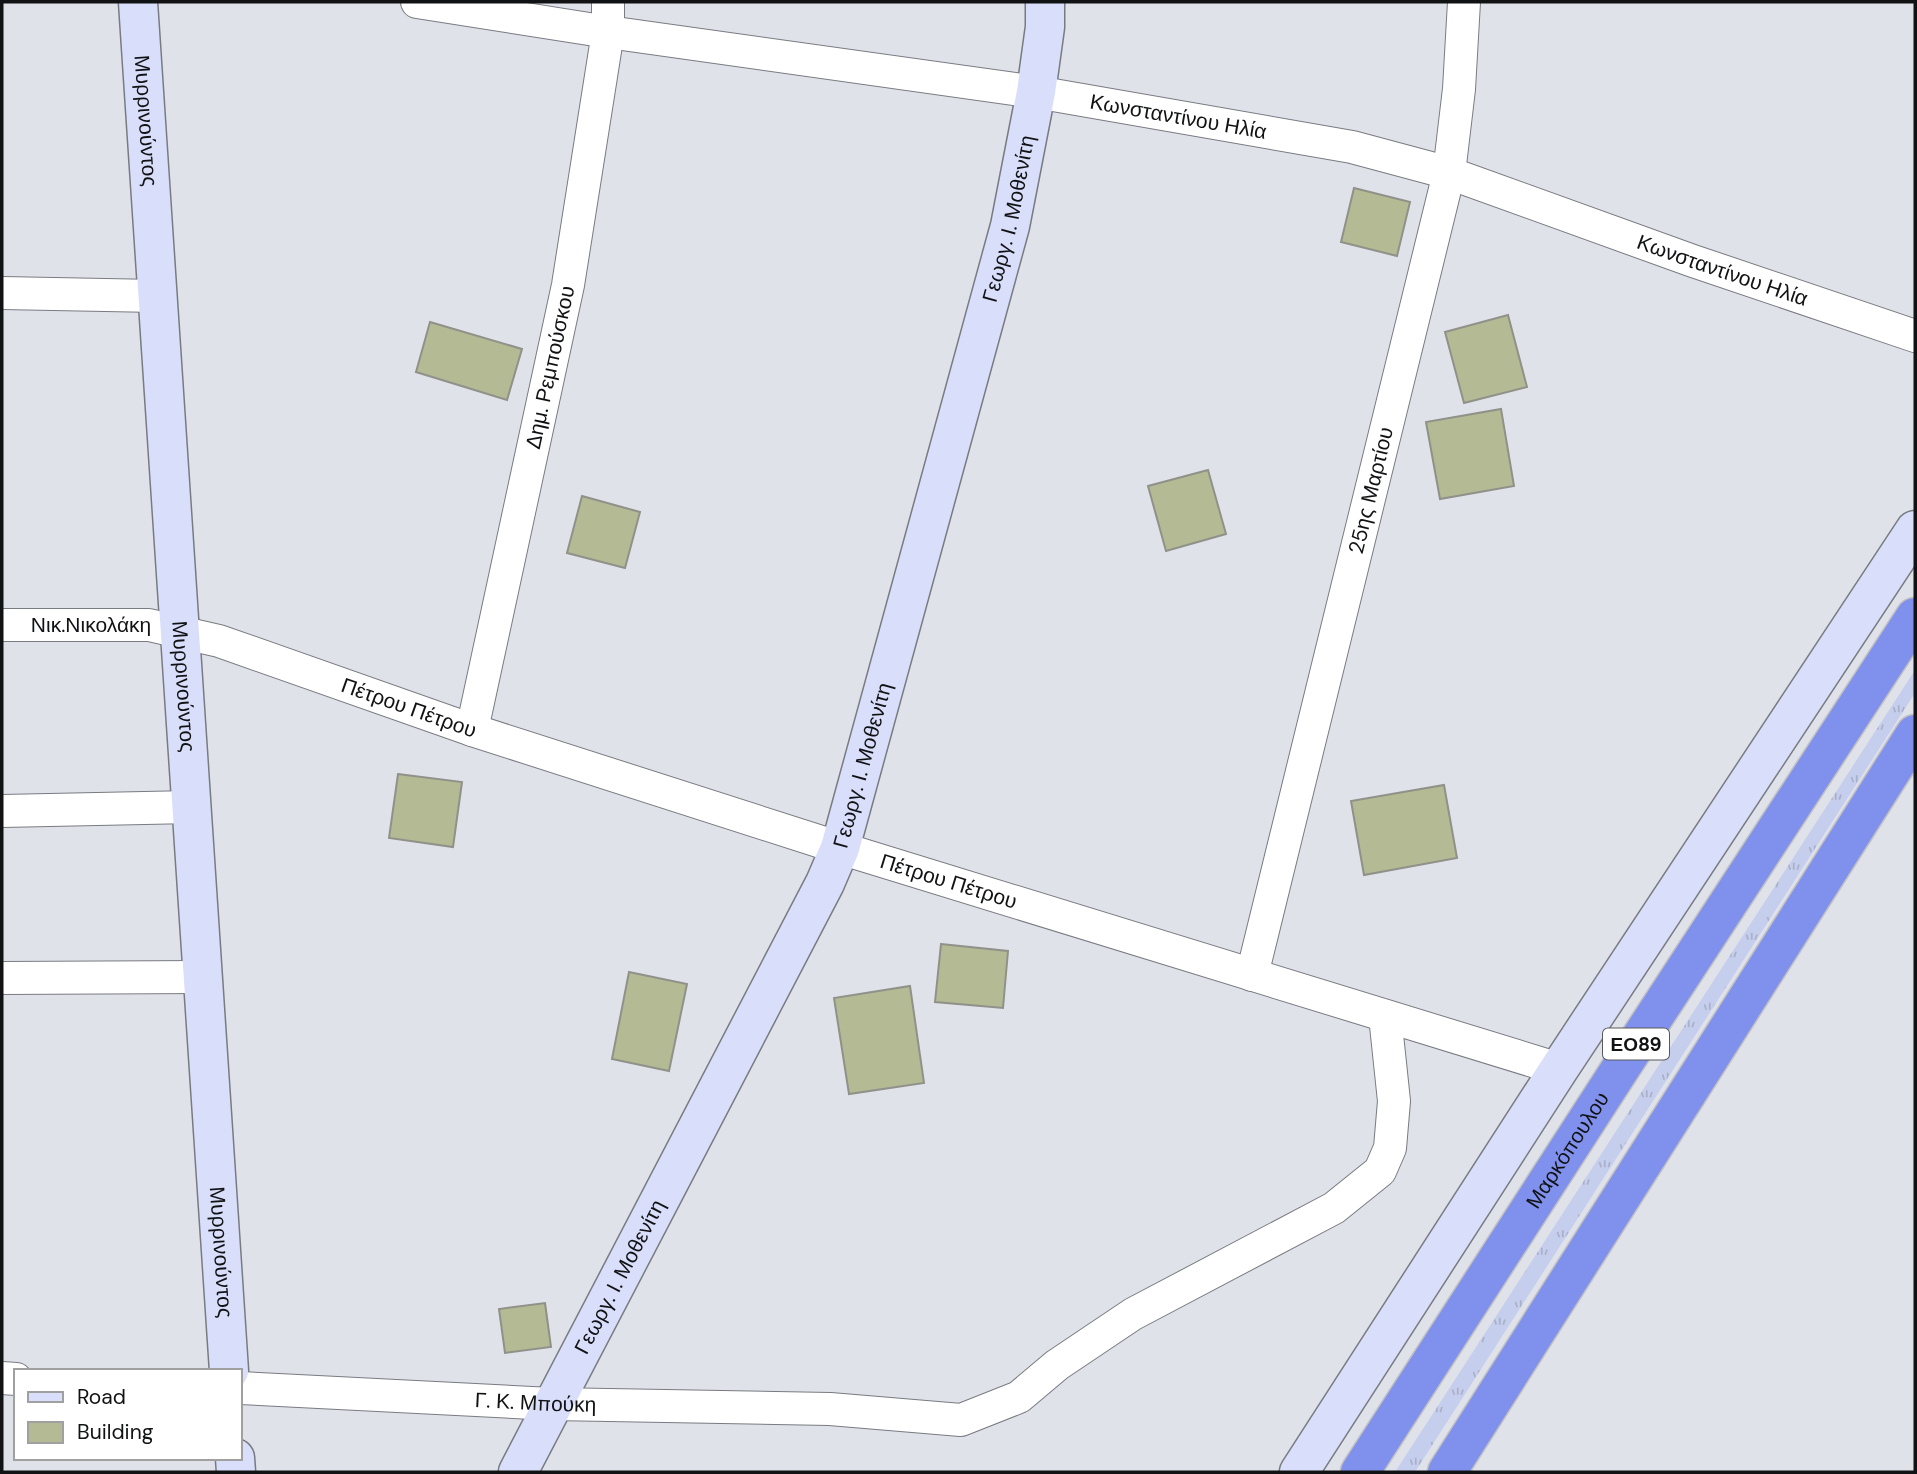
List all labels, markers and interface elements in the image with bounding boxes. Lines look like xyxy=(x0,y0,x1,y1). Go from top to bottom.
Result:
street label: Μυρρινούντος xyxy=(128,54,164,187)
street label: Κωνσταντίνου Ηλία xyxy=(1088,88,1269,146)
street label: Γεωργ. Ι. Μοθενίτη xyxy=(976,133,1041,305)
street label: Κωνσταντίνου Ηλία xyxy=(1633,228,1812,313)
street label: Δημ. Ρεμπούσκου xyxy=(519,283,581,452)
street label: 25ης Μαρτίου xyxy=(1342,424,1400,557)
street label: Νικ.Νικολάκη xyxy=(31,611,151,639)
street label: Μυρρινούντος xyxy=(165,620,202,753)
street label: Πέτρου Πέτρου xyxy=(337,671,480,744)
street label: Γεωργ. Ι. Μοθενίτη xyxy=(827,679,899,851)
street label: Πέτρου Πέτρου xyxy=(877,847,1020,916)
road number: ΕΟ89 xyxy=(1603,1028,1669,1060)
street label: Μαρκόπουλου xyxy=(1520,1086,1616,1214)
street label: Μυρρινούντος xyxy=(203,1186,239,1319)
street label: Γεωργ. Ι. Μοθενίτη xyxy=(568,1195,672,1359)
legend xyxy=(14,1369,242,1460)
text: Road xyxy=(77,1383,126,1411)
street label: Γ. Κ. Μπούκη xyxy=(474,1386,597,1419)
text: Building xyxy=(77,1418,154,1446)

